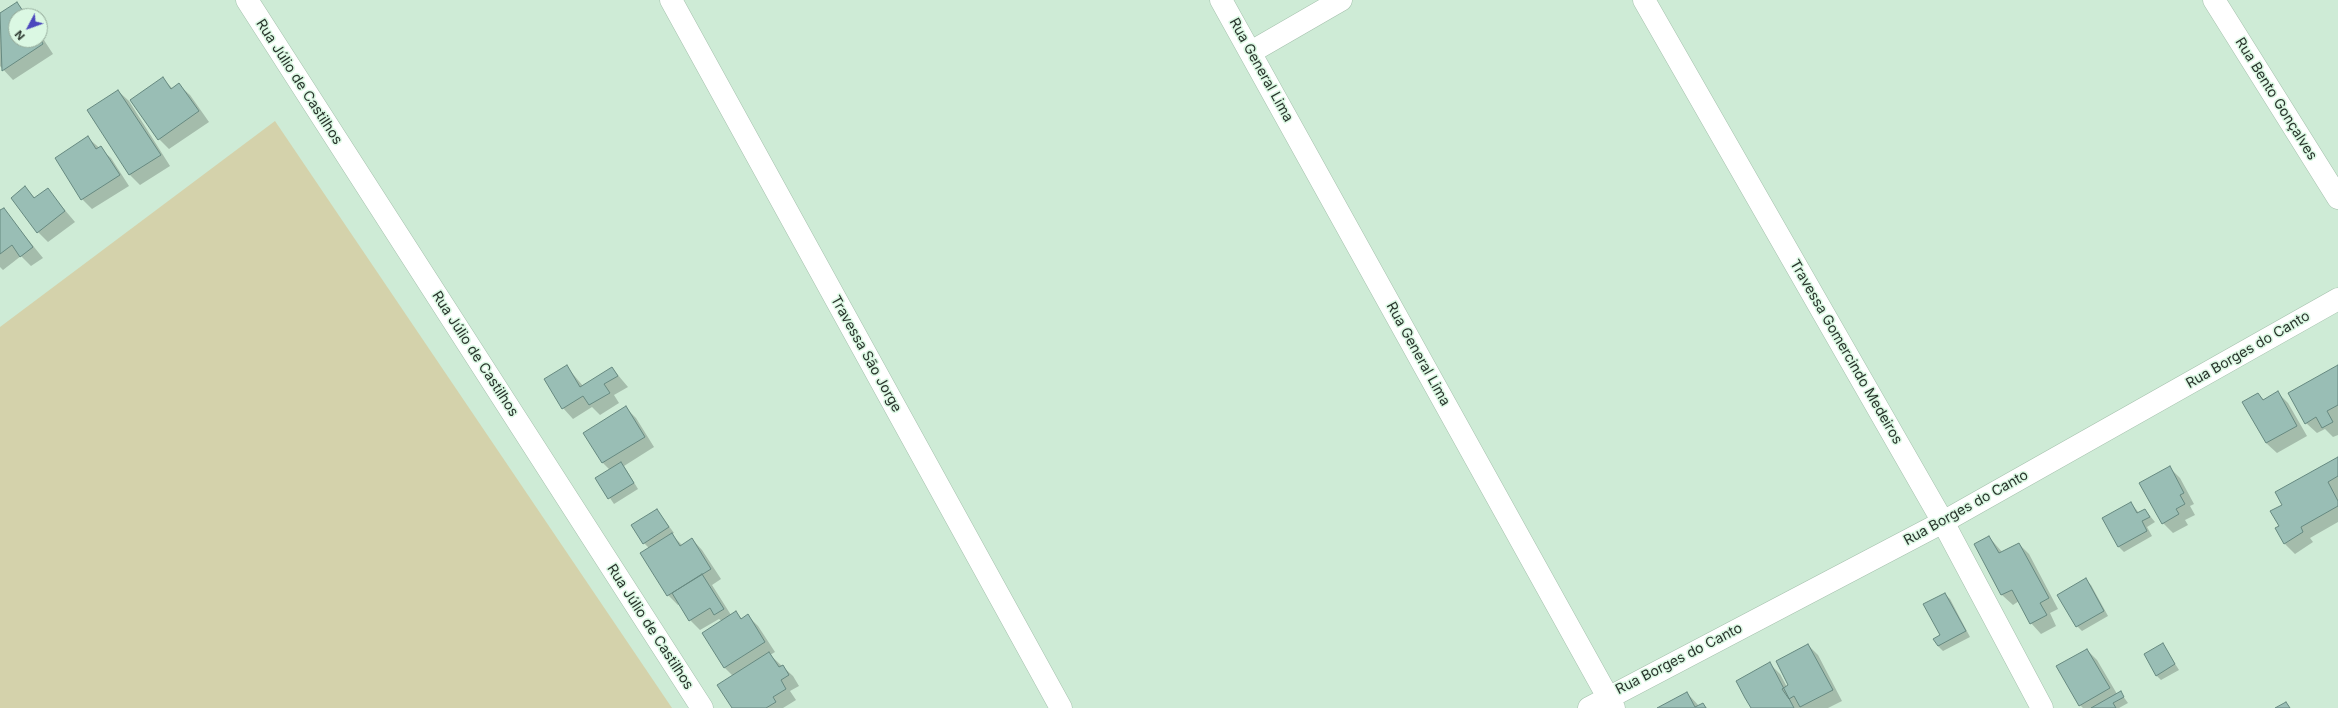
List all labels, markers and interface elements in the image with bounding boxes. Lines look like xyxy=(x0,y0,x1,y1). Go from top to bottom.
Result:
north arrow xyxy=(8,8,48,48)
street label: Rua General Lima xyxy=(1226,15,1296,125)
street label: Rua Júlio de Castilhos xyxy=(252,16,346,148)
text: N xyxy=(12,27,28,43)
street label: Rua Bento Gonçalves xyxy=(2231,35,2321,163)
street label: Travessa Gomercindo Medeiros xyxy=(1786,257,1906,447)
street label: Rua Júlio de Castilhos xyxy=(428,288,522,420)
street label: Travessa São Jorge xyxy=(827,293,905,415)
street label: Rua General Lima xyxy=(1383,299,1453,409)
street label: Rua Borges do Canto xyxy=(2183,308,2313,392)
street label: Rua Borges do Canto xyxy=(1901,467,2031,549)
street label: Rua Júlio de Castilhos xyxy=(603,561,697,693)
street label: Rua Borges do Canto xyxy=(1613,620,1745,698)

